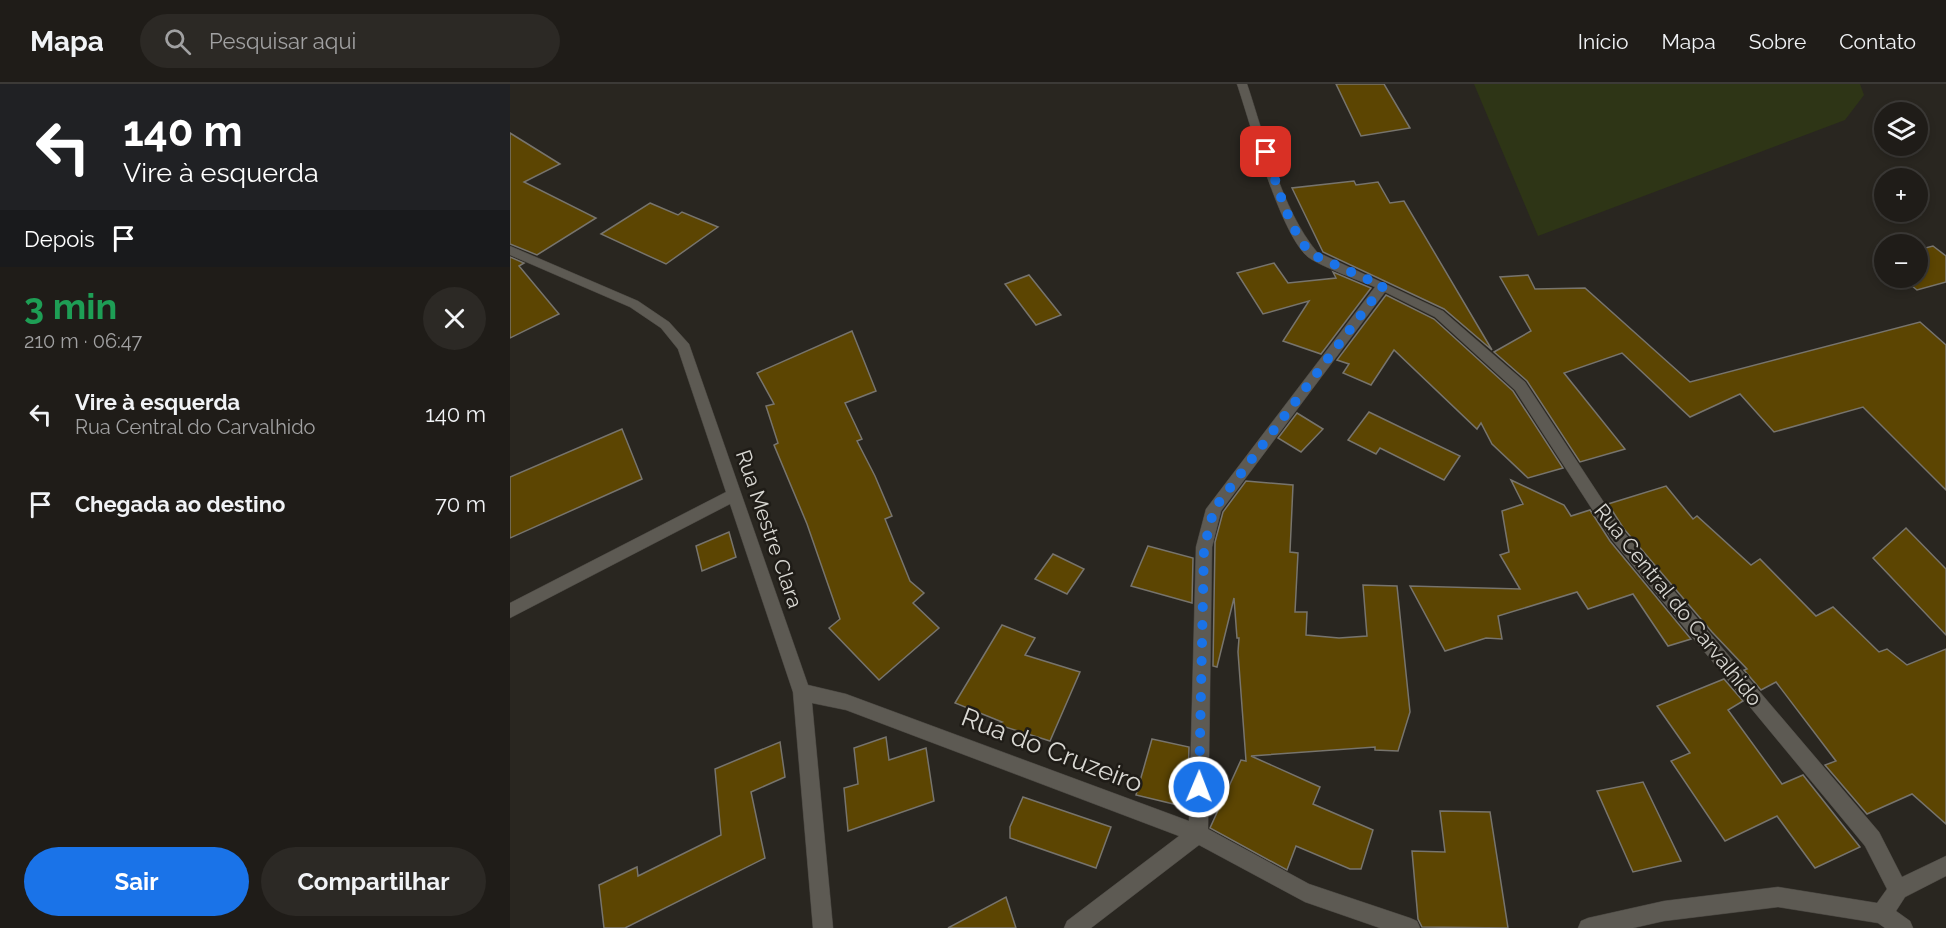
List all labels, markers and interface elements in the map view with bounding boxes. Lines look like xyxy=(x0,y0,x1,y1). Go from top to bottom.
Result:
search box xyxy=(140,14,560,68)
text: Mapa xyxy=(30,25,104,58)
icon: search xyxy=(161,25,194,58)
text: Pesquisar aqui xyxy=(209,28,356,54)
text: Início xyxy=(1578,29,1628,54)
text: Mapa xyxy=(1661,29,1716,54)
text: Sobre xyxy=(1749,29,1806,54)
text: Contato xyxy=(1839,29,1916,54)
map controls xyxy=(1874,102,1928,288)
button: layers xyxy=(1874,102,1928,156)
text: 140 m xyxy=(123,107,243,156)
icon: left xyxy=(24,108,102,186)
pin xyxy=(1240,126,1291,177)
icon: arrive xyxy=(1249,135,1282,168)
text: Vire à esquerda xyxy=(123,157,319,188)
button: + xyxy=(1874,168,1928,222)
icon: arrive xyxy=(107,222,140,255)
text: Depois xyxy=(24,226,95,252)
button: − xyxy=(1874,234,1928,288)
text: 3 min xyxy=(24,285,117,327)
button: close xyxy=(423,287,486,350)
text: 210 m · 06:47 xyxy=(24,329,142,353)
text: Vire à esquerda xyxy=(75,389,240,415)
icon: left xyxy=(24,398,57,431)
text: 140 m xyxy=(425,401,486,427)
text: Rua Central do Carvalhido xyxy=(75,415,316,439)
street label: Rua Mestre Clara xyxy=(731,446,808,611)
icon: arrive xyxy=(24,488,57,521)
text: Chegada ao destino xyxy=(75,491,285,517)
text: 70 m xyxy=(435,491,486,517)
street label: Rua Central do Carvalhido xyxy=(1589,499,1768,711)
street label: Rua do Cruzeiro xyxy=(957,702,1147,798)
position arrow xyxy=(1167,755,1231,819)
button: Sair xyxy=(24,847,249,916)
button: Compartilhar xyxy=(261,847,486,916)

